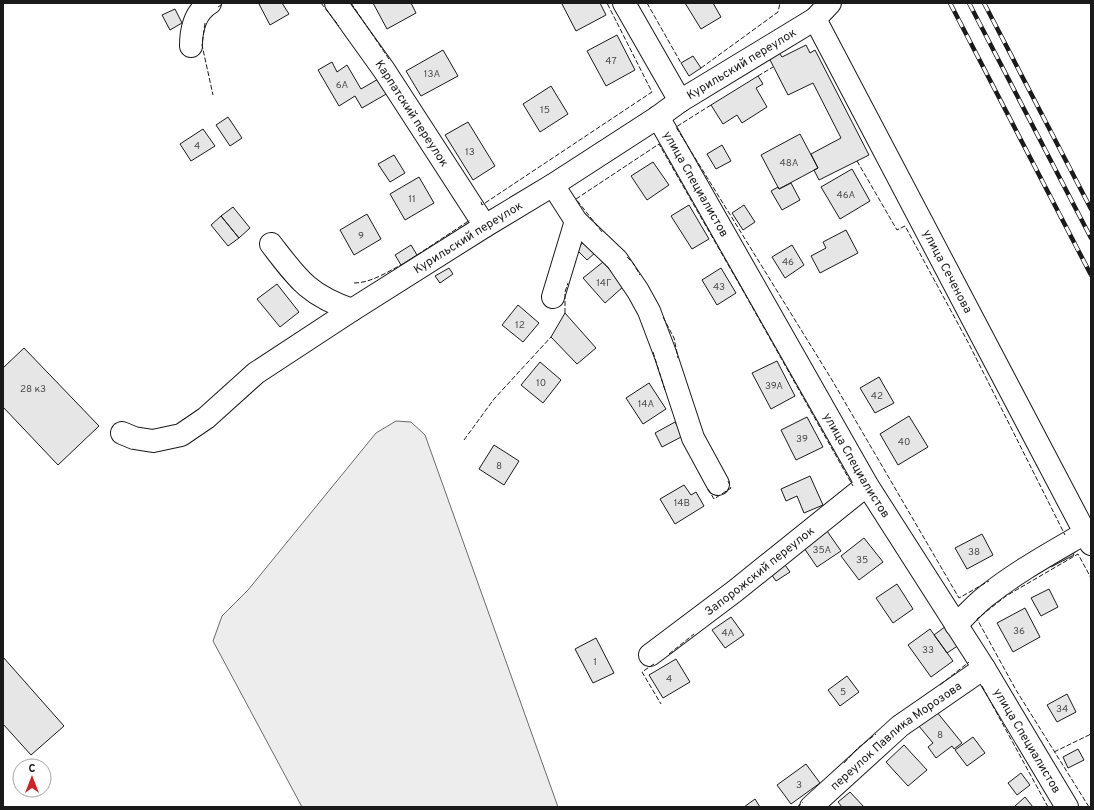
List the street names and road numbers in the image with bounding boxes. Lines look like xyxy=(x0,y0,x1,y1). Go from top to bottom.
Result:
street label: Курильский переулок xyxy=(684,25,800,104)
street label: Карпатский переулок xyxy=(371,57,452,170)
street label: улица Специалистов xyxy=(659,129,732,240)
street label: Курильский переулок xyxy=(411,198,526,278)
street label: улица Сеченова xyxy=(918,227,975,316)
street label: улица Специалистов xyxy=(819,410,893,521)
street label: Запорожский переулок xyxy=(702,523,818,620)
street label: переулок Павлика Морозова xyxy=(827,679,965,794)
street label: улица Специалистов xyxy=(989,686,1064,797)

